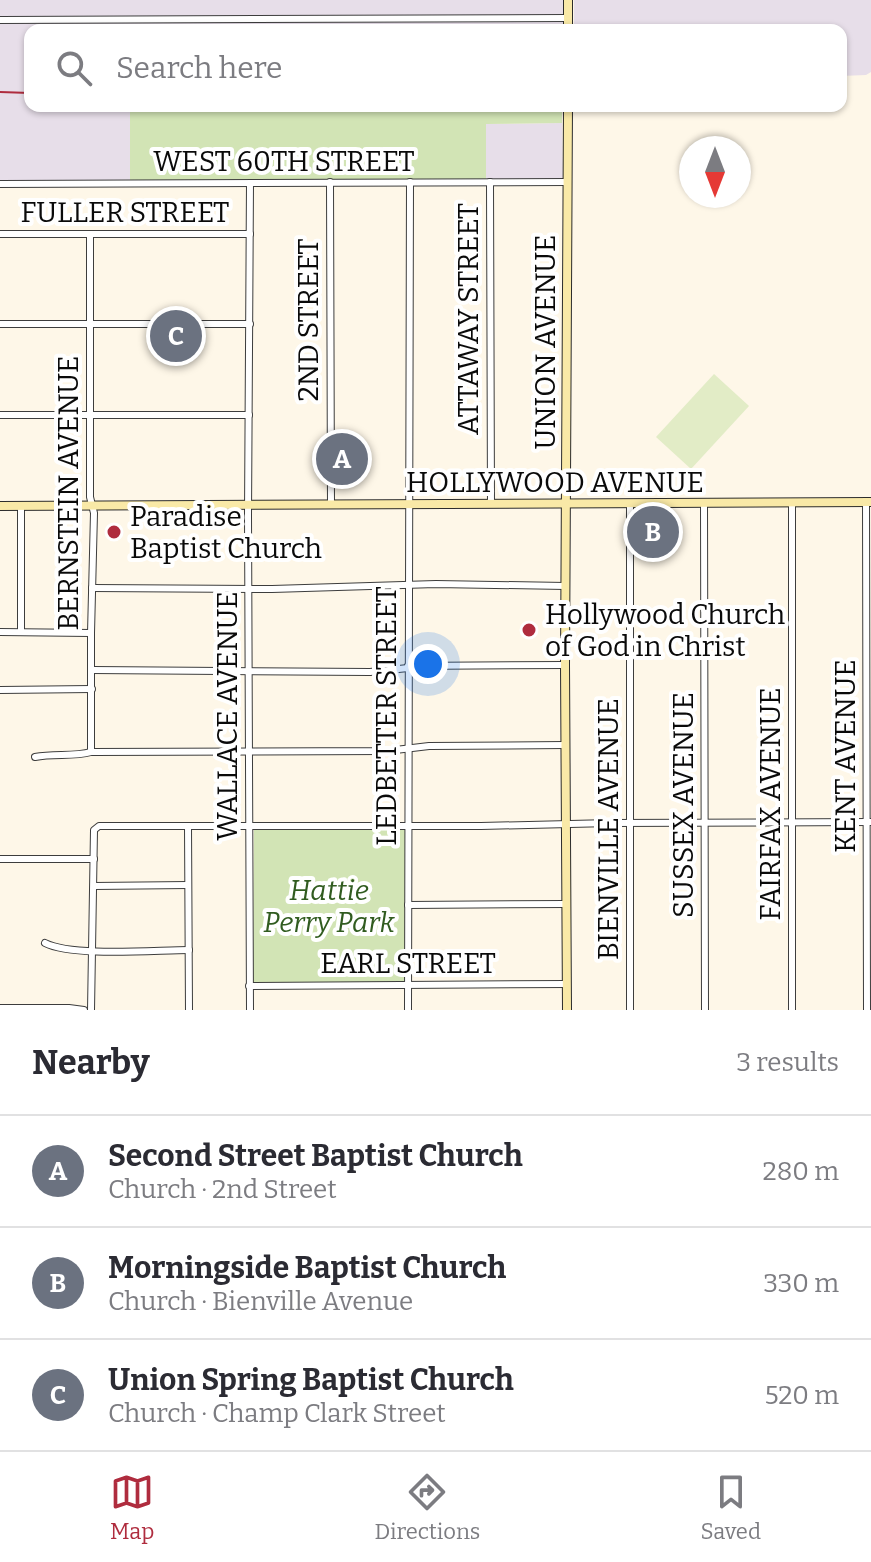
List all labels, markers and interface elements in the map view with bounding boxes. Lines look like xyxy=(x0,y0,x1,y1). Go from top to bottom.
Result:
search box xyxy=(24,24,847,112)
icon: search xyxy=(52,46,96,90)
text: Search here xyxy=(116,50,283,86)
north arrow xyxy=(679,136,751,208)
street label: WEST 60TH STREET xyxy=(153,145,415,178)
street label: FULLER STREET xyxy=(21,196,229,229)
street label: ATTAWAY STREET xyxy=(452,203,485,435)
street label: UNION AVENUE xyxy=(529,235,562,449)
street label: 2ND STREET xyxy=(292,238,325,402)
pin: C xyxy=(150,306,202,366)
street label: BERNSTEIN AVENUE xyxy=(52,356,85,630)
pin: A xyxy=(316,429,368,489)
street label: HOLLYWOOD AVENUE xyxy=(406,466,704,499)
place label: Paradise Baptist Church xyxy=(130,500,322,565)
pin: B xyxy=(627,502,679,562)
marker: Paradise Baptist Church xyxy=(105,523,123,541)
street label: LEDBETTER STREET xyxy=(370,586,403,846)
street label: WALLACE AVENUE xyxy=(211,591,244,841)
place label: Hollywood Church of God in Christ xyxy=(545,598,785,663)
marker: Hollywood Church of God in Christ xyxy=(520,621,538,639)
your location xyxy=(408,644,448,684)
street label: KENT AVENUE xyxy=(829,659,862,853)
street label: FAIRFAX AVENUE xyxy=(754,687,787,921)
street label: SUSSEX AVENUE xyxy=(667,692,700,918)
street label: BIENVILLE AVENUE xyxy=(592,698,625,960)
park label: Hattie Perry Park xyxy=(263,874,395,939)
street label: EARL STREET xyxy=(320,947,496,980)
text: Nearby xyxy=(32,1042,150,1083)
text: 3 results xyxy=(736,1047,839,1078)
text: Second Street Baptist Church xyxy=(108,1138,523,1174)
text: A xyxy=(49,1156,67,1187)
text: 280 m xyxy=(763,1156,839,1187)
text: Church · 2nd Street xyxy=(108,1174,337,1205)
text: Morningside Baptist Church xyxy=(108,1250,506,1286)
text: B xyxy=(50,1268,66,1299)
text: 330 m xyxy=(763,1268,839,1299)
text: Church · Bienville Avenue xyxy=(108,1286,413,1317)
text: Union Spring Baptist Church xyxy=(108,1362,514,1398)
text: C xyxy=(50,1380,66,1411)
text: 520 m xyxy=(765,1380,839,1411)
text: Church · Champ Clark Street xyxy=(108,1398,446,1429)
tab: Map xyxy=(110,1470,154,1545)
tab: Directions xyxy=(375,1470,480,1545)
tab: Saved xyxy=(701,1470,761,1545)

